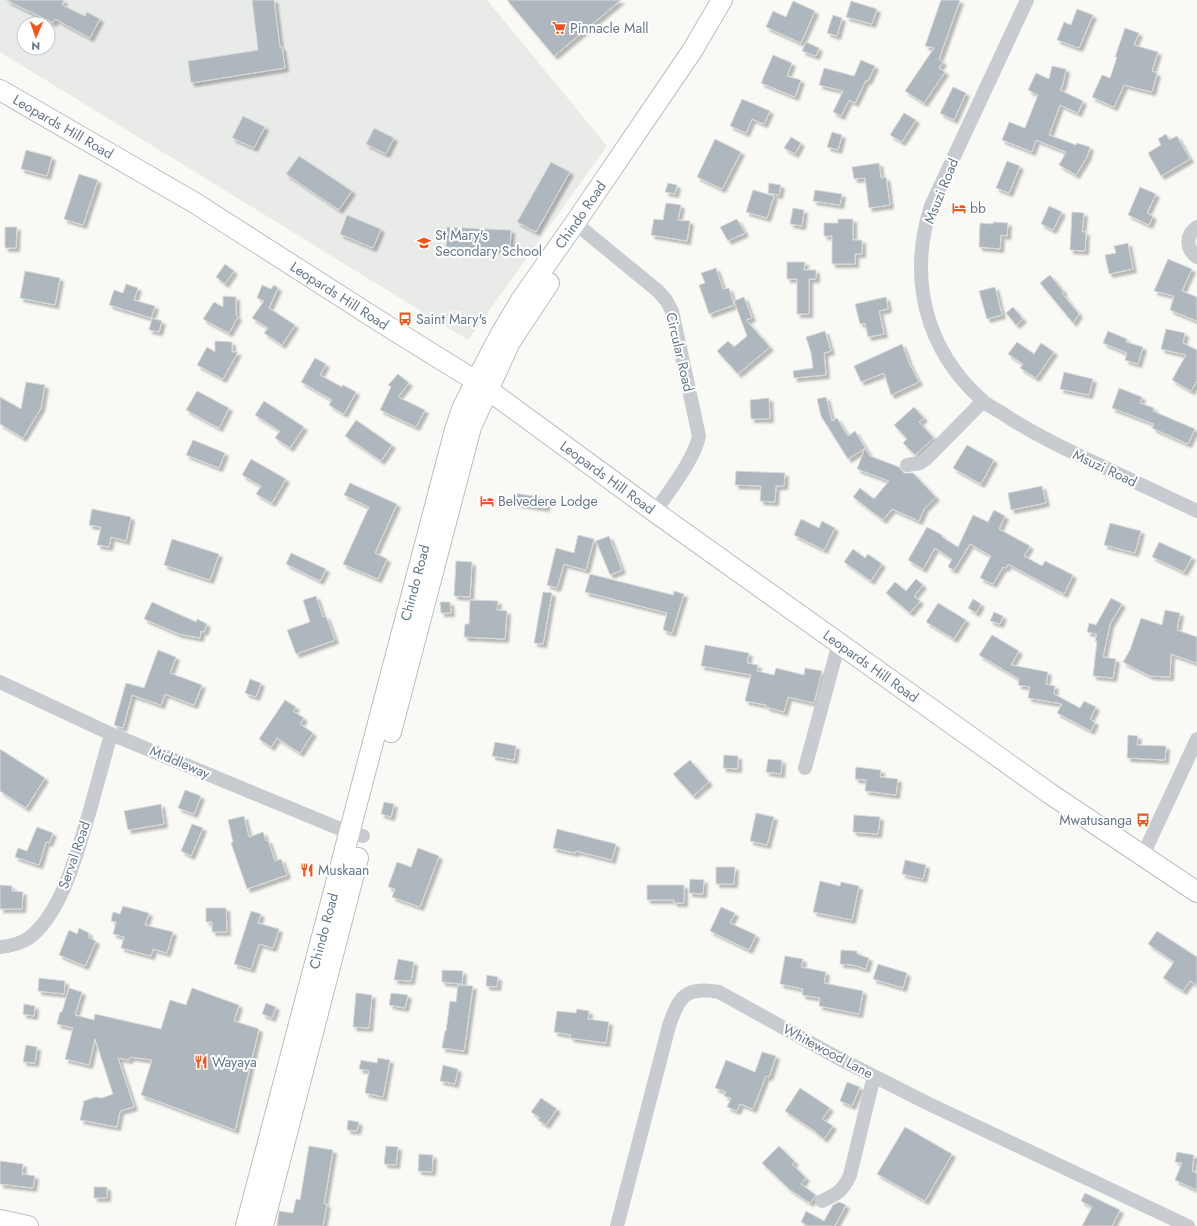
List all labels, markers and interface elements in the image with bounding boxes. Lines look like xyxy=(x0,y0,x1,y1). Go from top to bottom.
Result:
north arrow xyxy=(16,16,56,56)
place label: Pinnacle Mall xyxy=(570,18,649,38)
supermarket icon: Pinnacle Mall xyxy=(551,20,567,36)
text: N xyxy=(31,38,40,54)
street label: Leopards Hill Road xyxy=(9,90,117,164)
street label: Msuzi Road xyxy=(919,155,963,227)
street label: Chindo Road xyxy=(550,177,611,253)
place label: bb xyxy=(970,198,986,218)
hotel icon: bb xyxy=(951,200,967,216)
place label: St Mary's Secondary School xyxy=(435,225,542,261)
school or university icon: St Mary's Secondary School xyxy=(416,235,432,251)
street label: Leopards Hill Road xyxy=(287,257,393,334)
place label: Saint Mary's xyxy=(416,309,487,329)
street label: Circular Road xyxy=(661,310,699,394)
bus stop icon: Saint Mary's xyxy=(397,311,413,327)
street label: Leopards Hill Road xyxy=(556,436,659,519)
street label: Msuzi Road xyxy=(1070,444,1140,492)
place label: Belvedere Lodge xyxy=(498,491,598,511)
hotel icon: Belvedere Lodge xyxy=(479,493,495,509)
street label: Chindo Road xyxy=(395,543,434,623)
street label: Leopards Hill Road xyxy=(819,625,923,707)
street label: Middleway xyxy=(147,740,214,784)
place label: Mwatusanga xyxy=(1059,810,1132,830)
bus stop icon: Mwatusanga xyxy=(1135,812,1151,828)
street label: Serval Road xyxy=(53,818,95,892)
place label: Muskaan xyxy=(318,860,369,880)
restaurant icon: Muskaan xyxy=(299,862,315,878)
street label: Chindo Road xyxy=(304,891,343,971)
street label: Whitewood Lane xyxy=(779,1019,877,1083)
place label: Wayaya xyxy=(212,1052,257,1072)
restaurant icon: Wayaya xyxy=(193,1054,209,1070)

